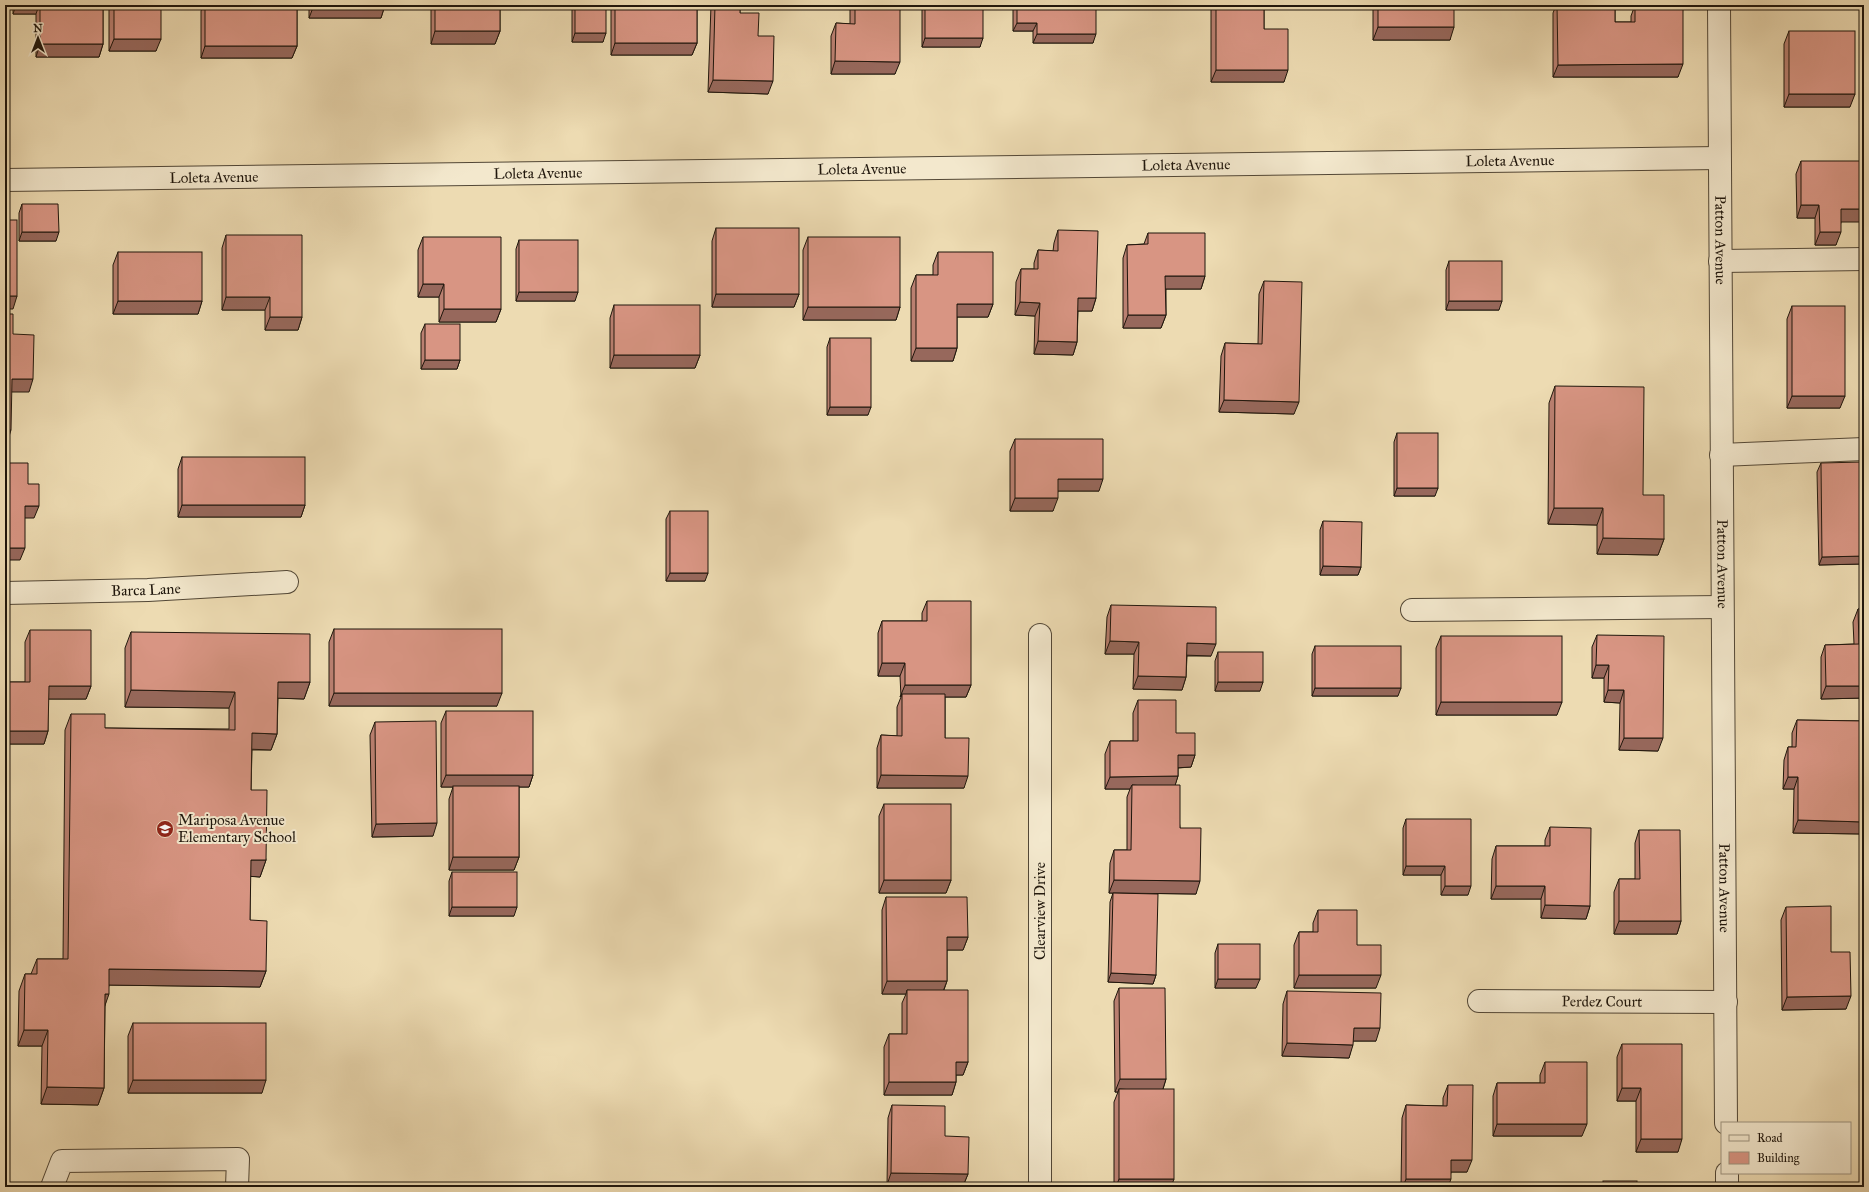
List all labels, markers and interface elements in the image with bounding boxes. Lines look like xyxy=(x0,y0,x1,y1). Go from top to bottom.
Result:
north arrow xyxy=(18,18,58,58)
text: N xyxy=(33,22,43,35)
street label: Loleta Avenue xyxy=(1465,151,1554,170)
street label: Loleta Avenue xyxy=(1141,155,1230,174)
street label: Loleta Avenue xyxy=(817,159,907,179)
street label: Loleta Avenue xyxy=(493,164,583,183)
street label: Loleta Avenue xyxy=(169,168,259,187)
street label: Patton Avenue xyxy=(1711,195,1730,285)
street label: Patton Avenue xyxy=(1713,519,1732,609)
street label: Barca Lane xyxy=(111,579,181,600)
place label: Mariposa Avenue Elementary School xyxy=(178,811,297,846)
school or university icon: Mariposa Avenue Elementary School xyxy=(155,819,175,839)
street label: Patton Avenue xyxy=(1715,843,1734,933)
street label: Clearview Drive xyxy=(1031,862,1049,960)
street label: Perdez Court xyxy=(1562,992,1643,1011)
legend xyxy=(1721,1122,1851,1174)
text: Road xyxy=(1757,1131,1783,1145)
text: Building xyxy=(1757,1151,1800,1166)

